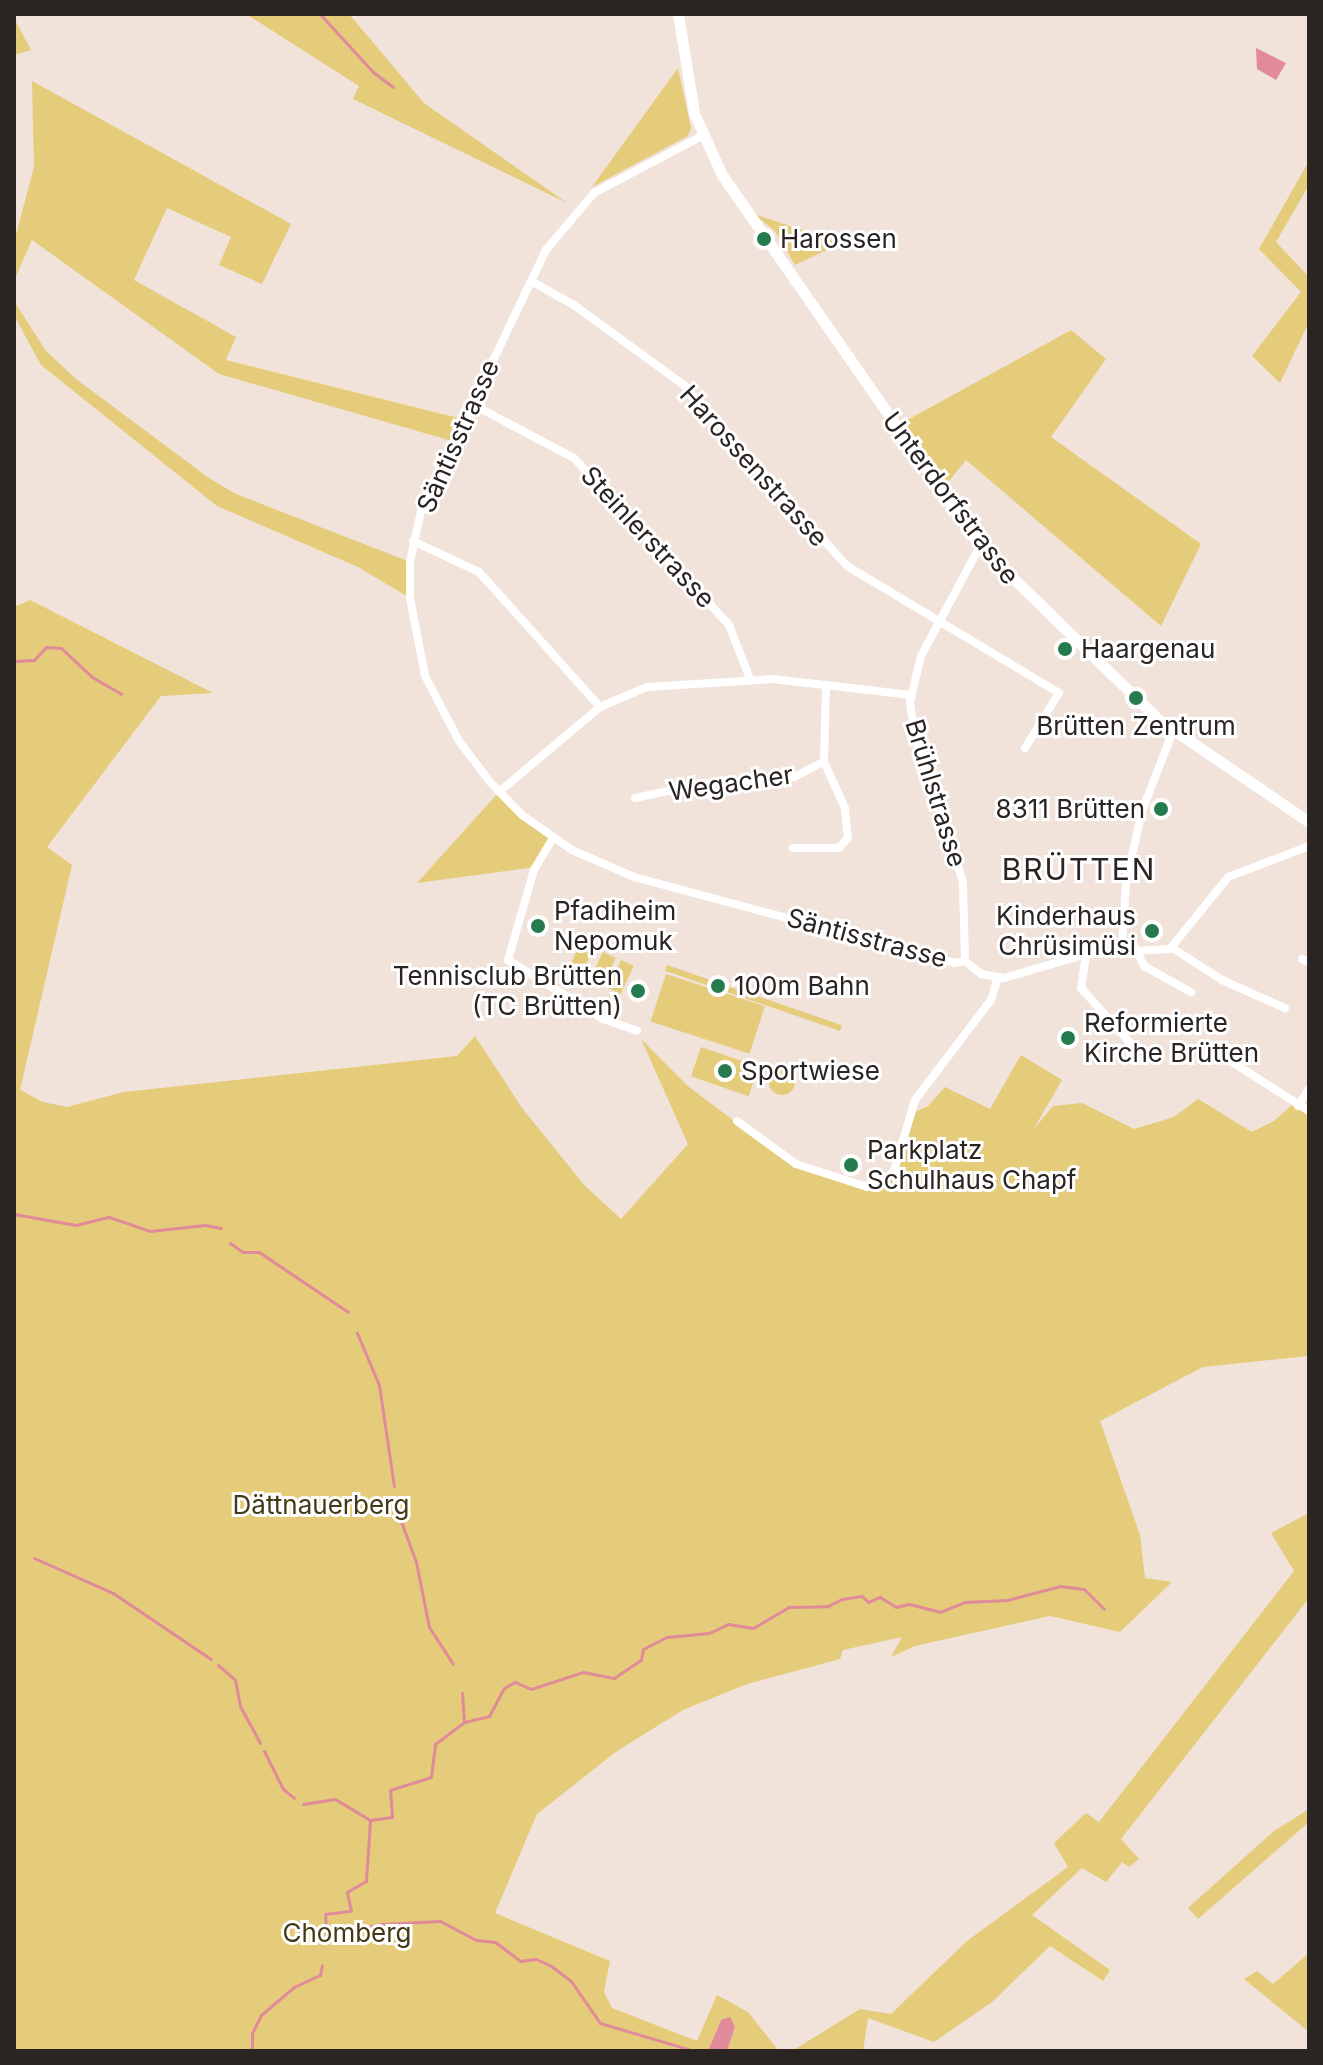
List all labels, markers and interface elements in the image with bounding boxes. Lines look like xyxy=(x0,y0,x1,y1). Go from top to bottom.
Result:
place label: Harossen xyxy=(780,223,897,255)
marker: Harossen xyxy=(755,230,773,248)
street label: Säntisstrasse xyxy=(410,355,506,517)
street label: Harossenstrasse xyxy=(673,379,835,553)
street label: Unterdorfstrasse xyxy=(876,406,1026,590)
street label: Steinlerstrasse xyxy=(574,460,722,614)
place label: Haargenau xyxy=(1081,633,1215,665)
marker: Haargenau xyxy=(1056,640,1074,658)
marker: Brütten Zentrum xyxy=(1127,689,1145,707)
place label: Brütten Zentrum xyxy=(1036,710,1236,742)
street label: Brühlstrasse xyxy=(899,715,973,871)
street label: Wegacher xyxy=(667,759,795,807)
place label: 8311 Brütten xyxy=(996,793,1145,825)
marker: 8311 Brütten xyxy=(1152,800,1170,818)
district label: BRÜTTEN xyxy=(1002,851,1156,887)
place label: Pfadiheim Nepomuk xyxy=(554,895,676,956)
place label: Kinderhaus Chrüsimüsi xyxy=(996,900,1136,962)
street label: Säntisstrasse xyxy=(784,902,950,974)
marker: Pfadiheim Nepomuk xyxy=(529,917,547,935)
marker: Kinderhaus Chrüsimüsi xyxy=(1143,922,1161,940)
place label: Tennisclub Brütten (TC Brütten) xyxy=(393,960,622,1022)
place label: 100m Bahn xyxy=(734,970,870,1002)
marker: 100m Bahn xyxy=(709,977,727,995)
marker: Tennisclub Brütten (TC Brütten) xyxy=(629,982,647,1000)
place label: Reformierte Kirche Brütten xyxy=(1084,1007,1259,1068)
marker: Reformierte Kirche Brütten xyxy=(1059,1029,1077,1047)
place label: Sportwiese xyxy=(741,1055,880,1087)
marker: Sportwiese xyxy=(716,1062,734,1080)
place label: Parkplatz Schulhaus Chapf xyxy=(867,1134,1076,1196)
marker: Parkplatz Schulhaus Chapf xyxy=(842,1156,860,1174)
park label: Dättnauerberg xyxy=(233,1489,409,1521)
park label: Chomberg xyxy=(282,1917,412,1949)

